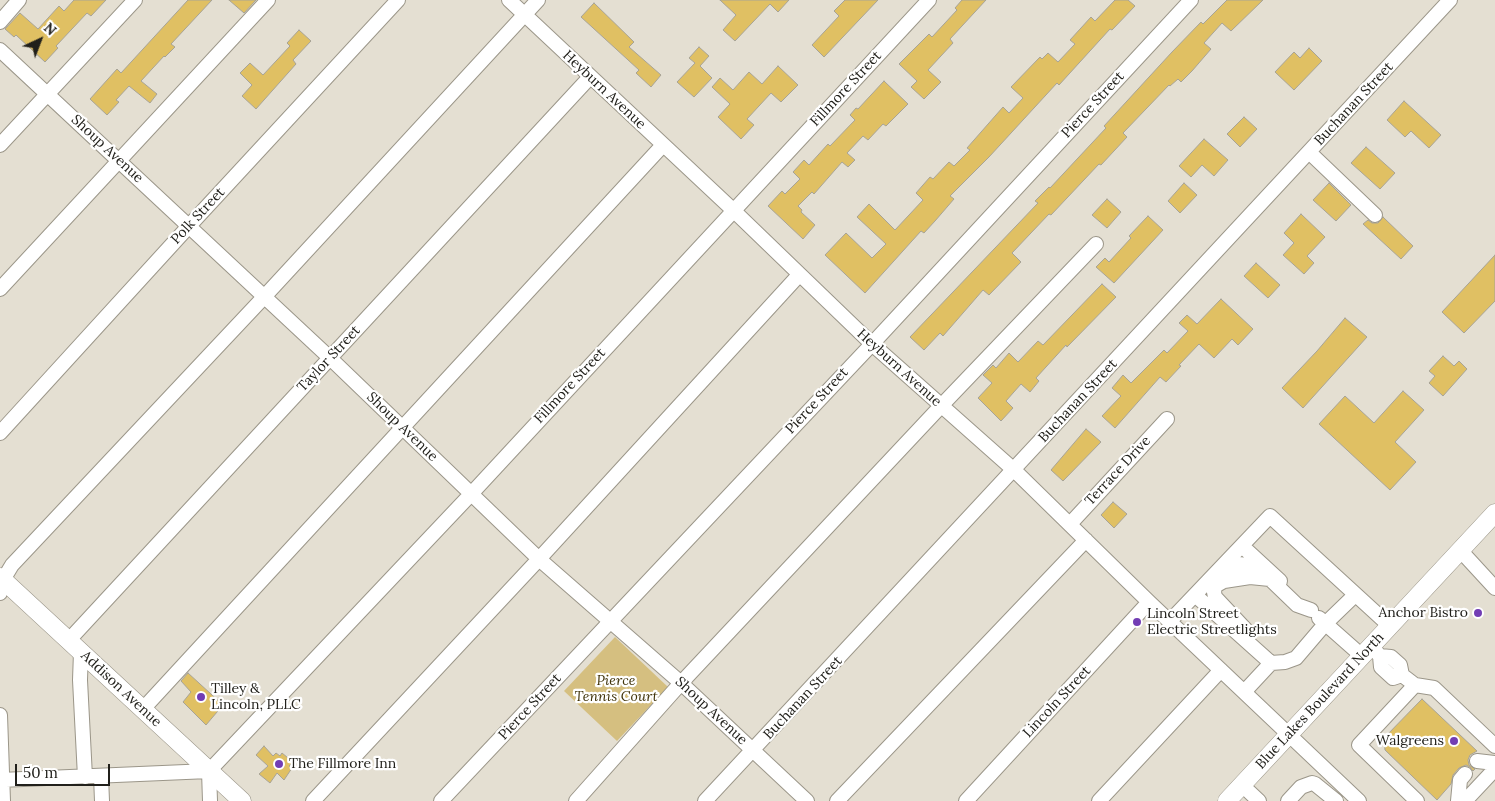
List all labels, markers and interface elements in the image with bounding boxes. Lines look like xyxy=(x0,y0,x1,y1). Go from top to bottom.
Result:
north arrow xyxy=(15,15,65,65)
text: N xyxy=(40,19,60,39)
street label: Heyburn Avenue xyxy=(559,47,649,133)
street label: Fillmore Street xyxy=(807,48,885,130)
street label: Buchanan Street xyxy=(1311,59,1397,149)
street label: Pierce Street xyxy=(1058,68,1128,142)
street label: Shoup Avenue xyxy=(67,111,147,187)
street label: Polk Street xyxy=(168,184,228,248)
street label: Taylor Street xyxy=(294,322,364,396)
street label: Heyburn Avenue xyxy=(853,326,945,410)
street label: Fillmore Street xyxy=(531,345,609,427)
street label: Buchanan Street xyxy=(1035,356,1121,446)
street label: Pierce Street xyxy=(782,364,852,438)
street label: Shoup Avenue xyxy=(363,389,441,465)
street label: Terrace Drive xyxy=(1082,433,1154,509)
place label: Anchor Bistro xyxy=(1378,605,1468,621)
place label: Lincoln Street Electric Streetlights xyxy=(1147,606,1277,638)
marker: Anchor Bistro xyxy=(1472,607,1484,619)
marker: Lincoln Street Electric Streetlights xyxy=(1131,616,1143,628)
street label: Blue Lakes Boulevard North xyxy=(1252,629,1388,773)
street label: Addison Avenue xyxy=(77,647,165,731)
street label: Buchanan Street xyxy=(760,653,846,743)
street label: Lincoln Street xyxy=(1020,663,1094,741)
street label: Pierce Street xyxy=(495,670,565,744)
park label: Pierce Tennis Court xyxy=(575,673,657,706)
street label: Shoup Avenue xyxy=(671,673,751,749)
place label: Tilley & Lincoln, PLLC xyxy=(211,681,301,714)
marker: Tilley & Lincoln, PLLC xyxy=(195,691,207,703)
place label: Walgreens xyxy=(1376,733,1444,749)
marker: Walgreens xyxy=(1448,735,1460,747)
scale bar xyxy=(18,754,112,786)
place label: The Fillmore Inn xyxy=(289,756,396,772)
marker: The Fillmore Inn xyxy=(273,758,285,770)
text: 50 m xyxy=(23,763,58,782)

